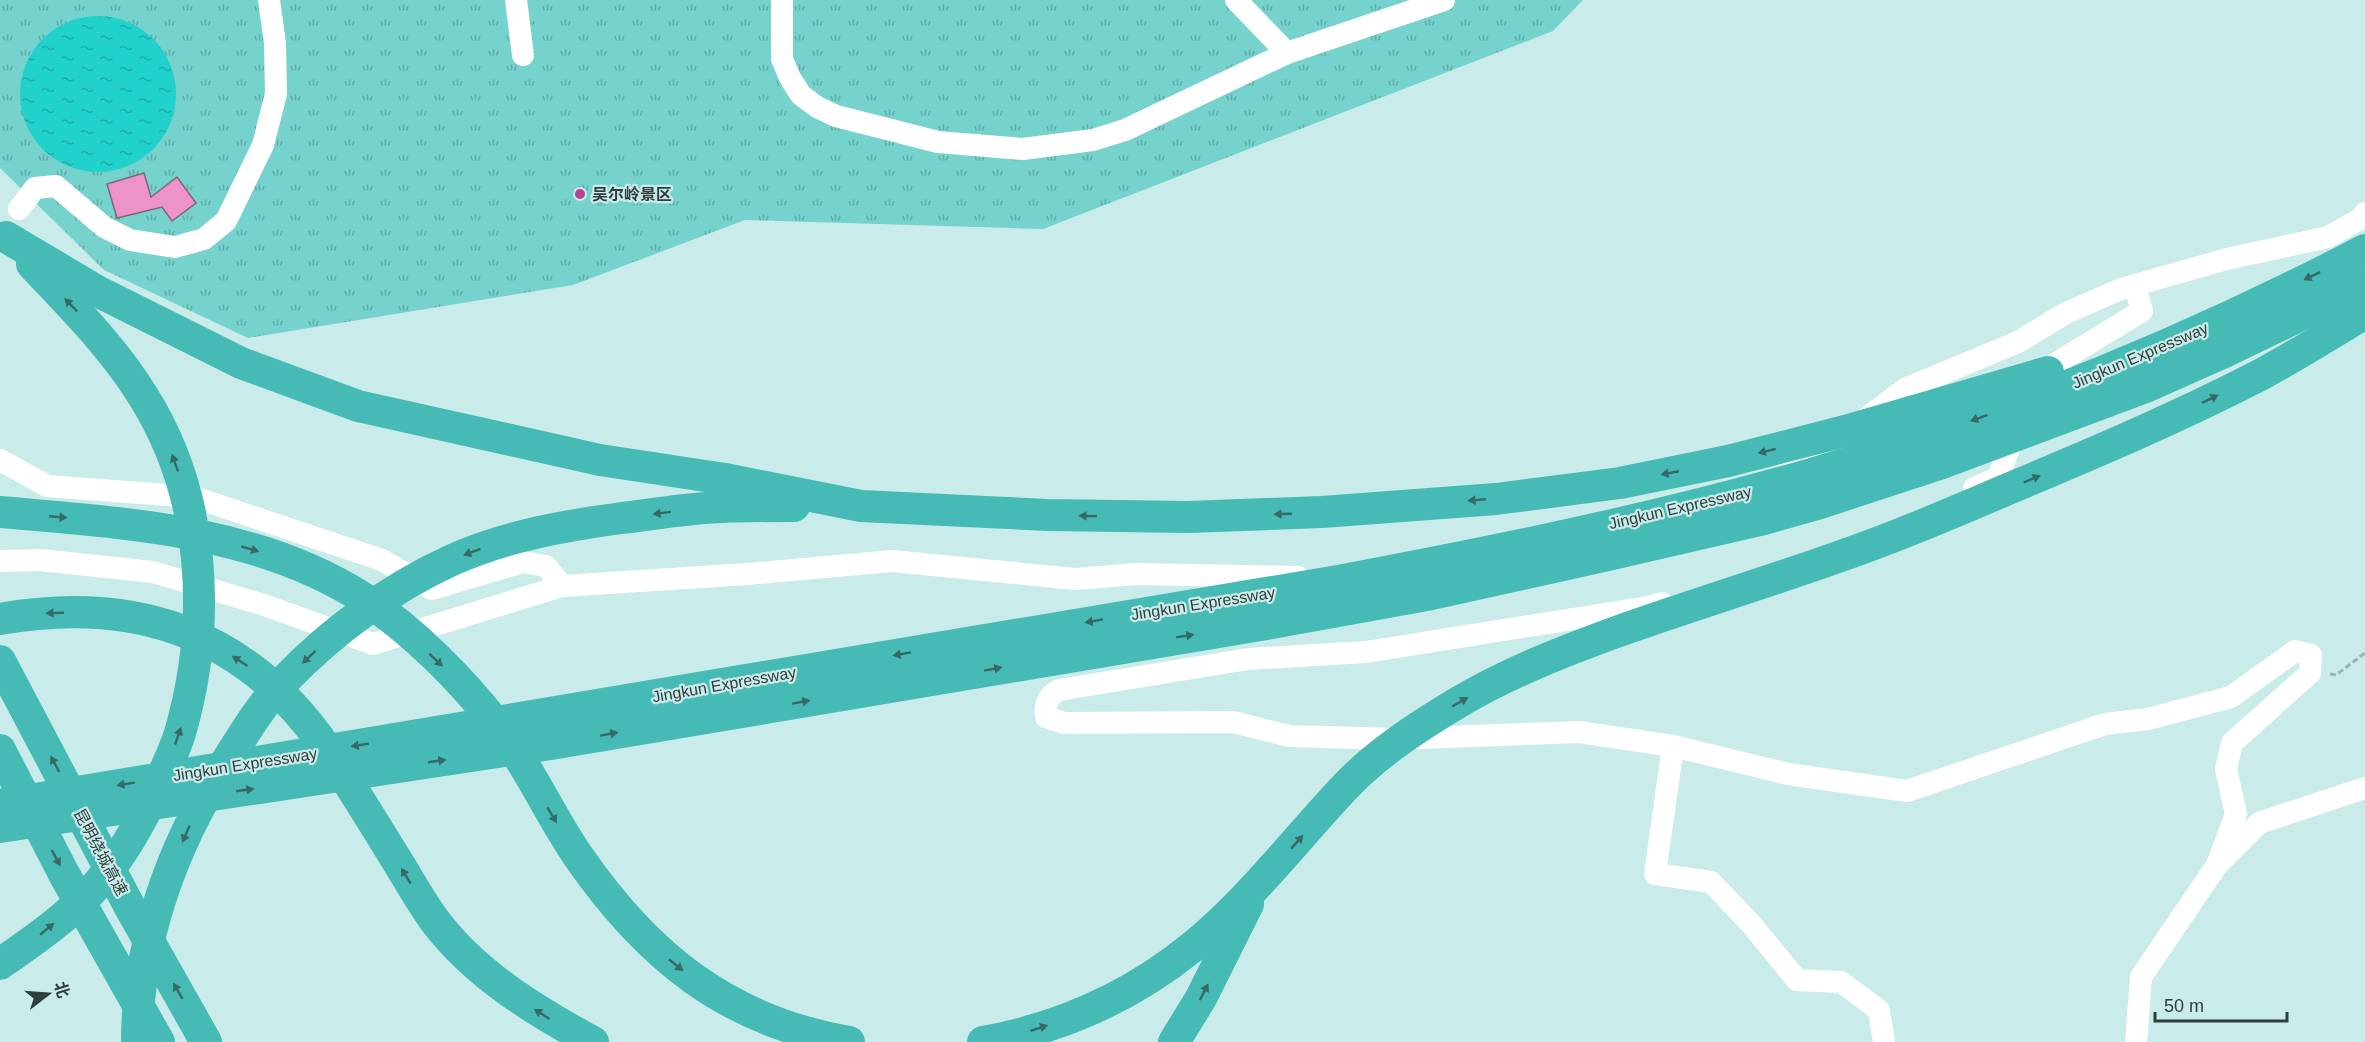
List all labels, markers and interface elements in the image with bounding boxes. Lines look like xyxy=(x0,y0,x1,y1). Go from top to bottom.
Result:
place label: 吴尔岭景区 xyxy=(592,185,672,203)
marker: 吴尔岭景区 xyxy=(573,187,587,201)
one-way arrow xyxy=(2304,271,2321,280)
one-way arrow xyxy=(64,298,78,313)
street label: Jingkun Expressway xyxy=(2070,319,2211,392)
one-way arrow xyxy=(2201,394,2218,404)
one-way arrow xyxy=(1970,413,1988,423)
one-way arrow xyxy=(1758,447,1776,457)
one-way arrow xyxy=(169,454,179,472)
one-way arrow xyxy=(1661,469,1680,478)
one-way arrow xyxy=(2023,474,2041,483)
street label: Jingkun Expressway xyxy=(1607,483,1753,532)
one-way arrow xyxy=(1468,495,1487,505)
one-way arrow xyxy=(652,508,671,518)
one-way arrow xyxy=(1273,509,1292,518)
one-way arrow xyxy=(1079,511,1098,520)
one-way arrow xyxy=(49,512,68,522)
one-way arrow xyxy=(241,545,259,554)
one-way arrow xyxy=(462,548,480,558)
street label: Jingkun Expressway xyxy=(1130,584,1276,623)
one-way arrow xyxy=(46,609,65,618)
one-way arrow xyxy=(1085,617,1104,626)
one-way arrow xyxy=(1176,632,1195,641)
one-way arrow xyxy=(301,650,316,664)
one-way arrow xyxy=(893,650,912,659)
one-way arrow xyxy=(429,653,444,667)
one-way arrow xyxy=(232,655,249,666)
street label: Jingkun Expressway xyxy=(651,663,797,706)
one-way arrow xyxy=(984,664,1003,673)
one-way arrow xyxy=(1452,696,1468,707)
one-way arrow xyxy=(791,697,810,706)
one-way arrow xyxy=(173,727,183,745)
one-way arrow xyxy=(599,730,618,739)
one-way arrow xyxy=(350,741,369,750)
street label: Jingkun Expressway xyxy=(172,745,318,784)
one-way arrow xyxy=(50,756,60,773)
one-way arrow xyxy=(428,757,447,766)
one-way arrow xyxy=(116,780,135,789)
one-way arrow xyxy=(235,785,254,794)
street label: 昆明绕城高速 xyxy=(71,806,131,899)
one-way arrow xyxy=(547,807,558,823)
one-way arrow xyxy=(182,825,191,842)
one-way arrow xyxy=(1290,835,1303,850)
one-way arrow xyxy=(51,850,61,867)
one-way arrow xyxy=(401,868,412,884)
one-way arrow xyxy=(39,923,55,936)
one-way arrow xyxy=(668,958,683,970)
north arrow xyxy=(18,964,78,1024)
text: 北 xyxy=(51,980,72,1000)
one-way arrow xyxy=(172,983,183,999)
one-way arrow xyxy=(1199,983,1209,1000)
scale bar xyxy=(2155,985,2287,1023)
text: 50 m xyxy=(2164,996,2204,1016)
one-way arrow xyxy=(533,1008,550,1019)
one-way arrow xyxy=(1030,1023,1048,1032)

